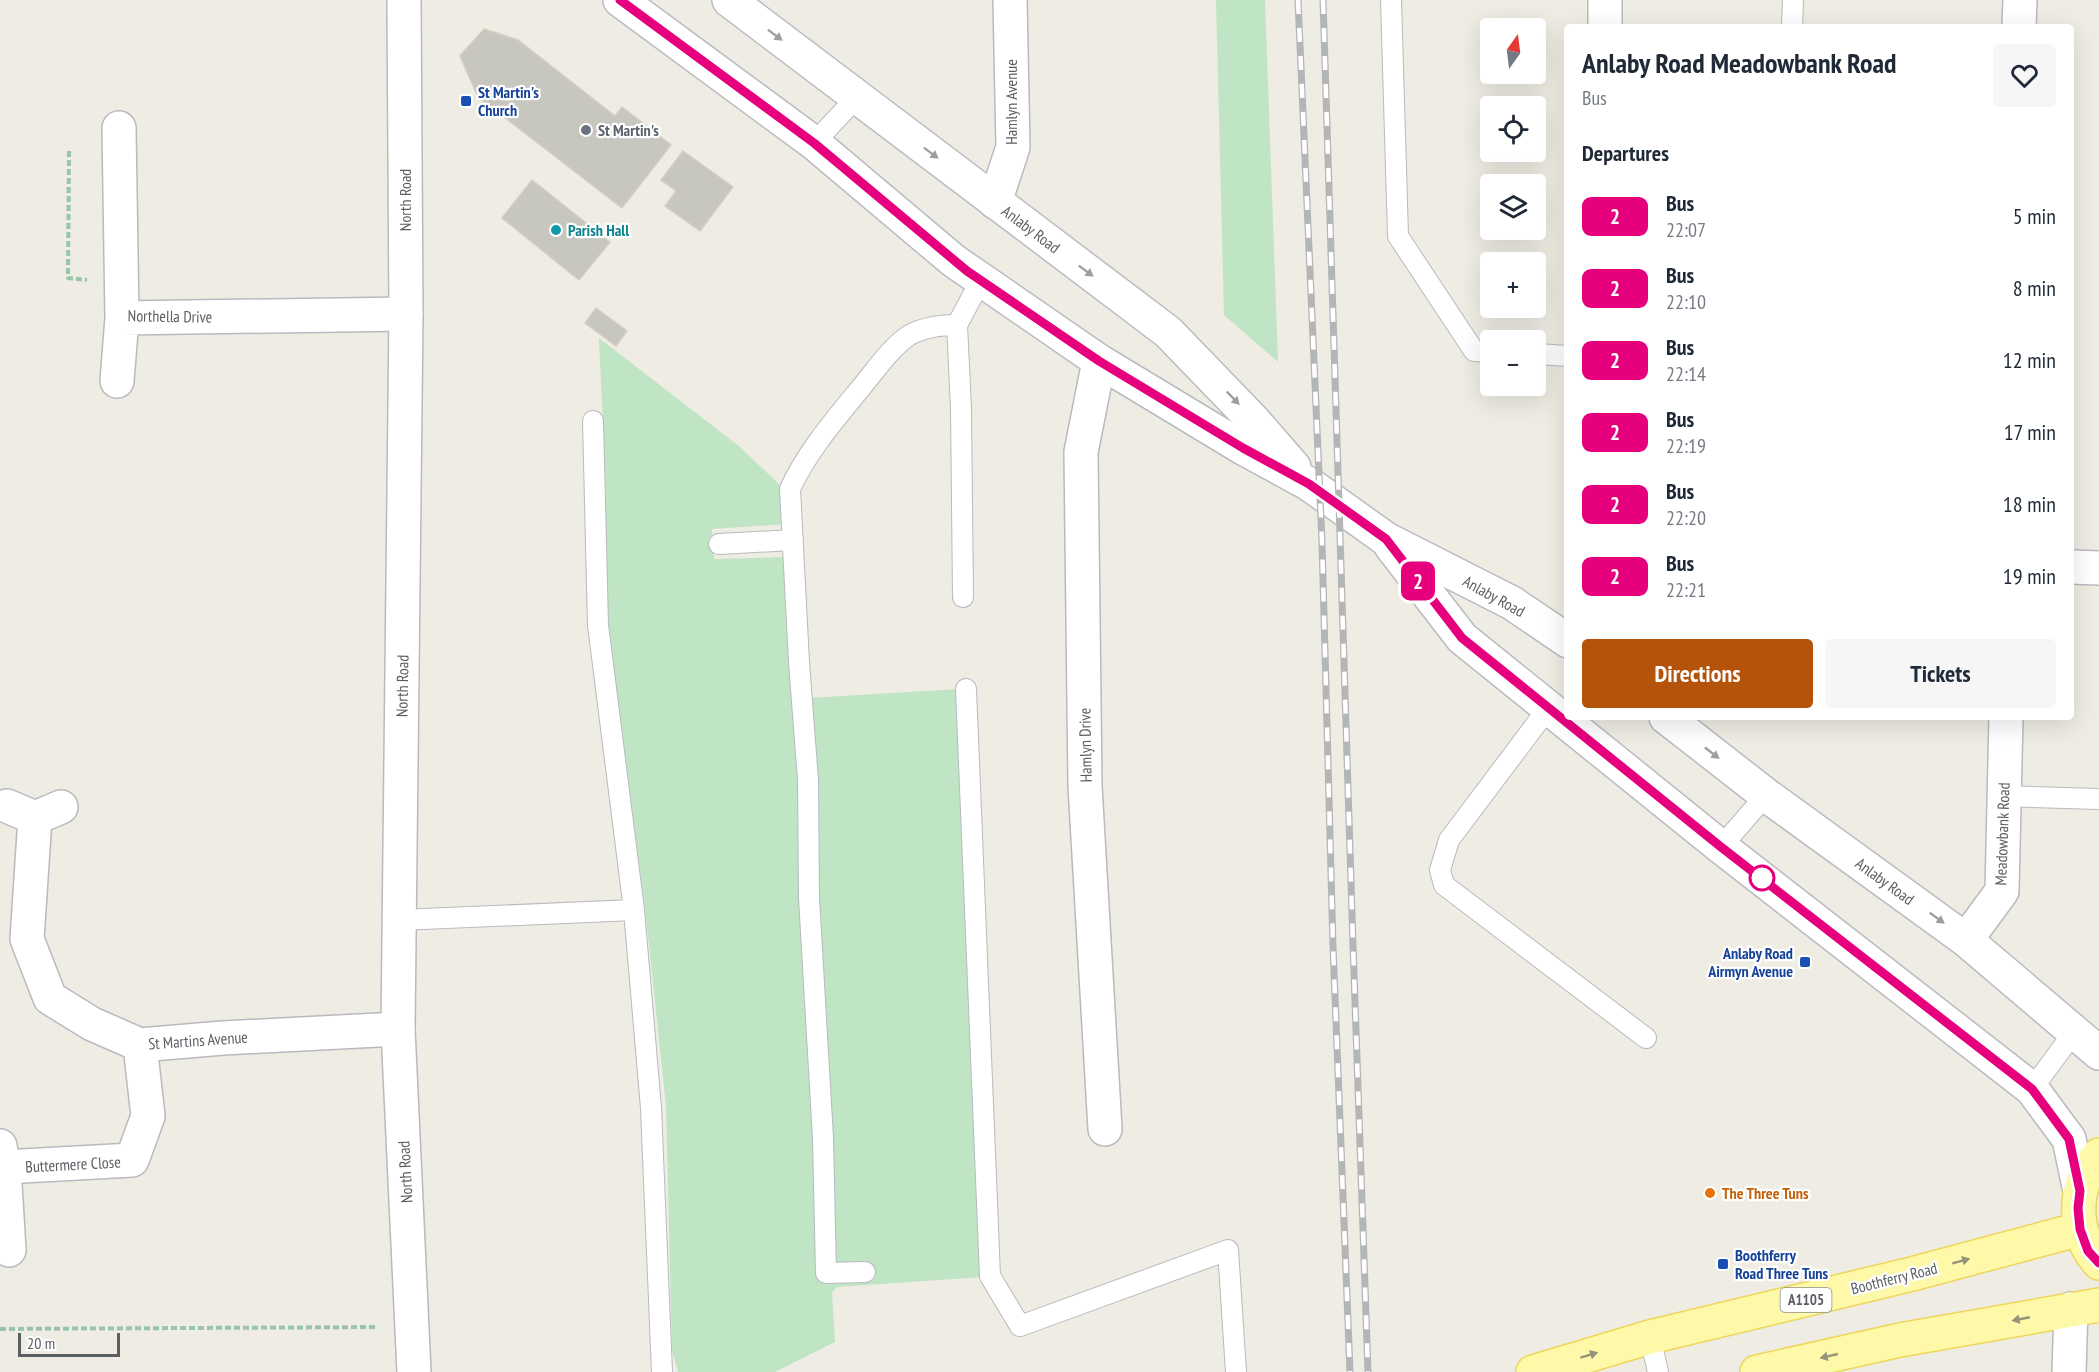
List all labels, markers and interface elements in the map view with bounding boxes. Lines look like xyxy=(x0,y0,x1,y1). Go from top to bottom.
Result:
north arrow xyxy=(1480,18,1546,84)
map controls xyxy=(1480,18,1546,396)
one-way arrow xyxy=(768,29,783,41)
text: Anlaby Road Meadowbank Road xyxy=(1582,44,1897,81)
button: heart xyxy=(1993,44,2056,107)
street label: Hamlyn Avenue xyxy=(1001,59,1021,145)
place label: St Martin's Church xyxy=(478,82,539,120)
text: Bus xyxy=(1582,85,1607,111)
marker: St Martin's Church xyxy=(459,94,473,108)
button: locate xyxy=(1480,96,1546,162)
place label: St Martin's xyxy=(598,120,659,140)
marker: St Martin's xyxy=(579,123,593,137)
text: Departures xyxy=(1582,139,1669,167)
one-way arrow xyxy=(923,147,938,159)
street label: North Road xyxy=(395,169,415,231)
button: layers xyxy=(1480,174,1546,240)
text: Bus xyxy=(1666,189,1694,217)
street label: Anlaby Road xyxy=(998,201,1064,257)
text: 5 min xyxy=(2013,202,2056,230)
text: 2 xyxy=(1610,203,1620,230)
text: 22:07 xyxy=(1666,217,1706,243)
place label: Parish Hall xyxy=(568,220,629,240)
marker: Parish Hall xyxy=(549,223,563,237)
button: + xyxy=(1480,252,1546,318)
text: Bus xyxy=(1666,261,1694,289)
one-way arrow xyxy=(1079,264,1094,276)
text: 8 min xyxy=(2013,274,2056,302)
text: 2 xyxy=(1610,275,1620,302)
text: 22:10 xyxy=(1666,289,1706,315)
street label: Northella Drive xyxy=(128,305,212,327)
button: − xyxy=(1480,330,1546,396)
text: Bus xyxy=(1666,333,1694,361)
text: 12 min xyxy=(2003,346,2056,374)
text: 2 xyxy=(1610,347,1620,374)
text: 22:14 xyxy=(1666,361,1706,387)
one-way arrow xyxy=(1226,391,1240,406)
text: Bus xyxy=(1666,405,1694,433)
text: 17 min xyxy=(2004,418,2056,446)
text: 2 xyxy=(1610,419,1620,446)
text: 22:19 xyxy=(1666,433,1706,459)
text: Bus xyxy=(1666,477,1694,505)
text: 18 min xyxy=(2003,490,2056,518)
text: 2 xyxy=(1610,491,1620,518)
text: 22:20 xyxy=(1666,505,1706,531)
text: Bus xyxy=(1666,549,1694,577)
line badge: 2 xyxy=(1398,562,1438,600)
text: 19 min xyxy=(2003,562,2056,590)
text: 2 xyxy=(1610,563,1620,590)
text: 2 xyxy=(1413,568,1423,595)
street label: Anlaby Road xyxy=(1460,571,1529,621)
text: 22:21 xyxy=(1666,577,1706,603)
button: Directions xyxy=(1582,639,1813,708)
button: Tickets xyxy=(1825,639,2056,708)
street label: North Road xyxy=(391,655,413,717)
street label: Hamlyn Drive xyxy=(1074,708,1096,782)
one-way arrow xyxy=(1704,746,1720,759)
street label: Meadowbank Road xyxy=(1990,782,2014,886)
street label: Anlaby Road xyxy=(1852,853,1918,909)
unlabelled marker xyxy=(1749,865,1775,891)
one-way arrow xyxy=(1928,912,1944,924)
place label: Anlaby Road Airmyn Avenue xyxy=(1707,943,1793,981)
marker: Anlaby Road Airmyn Avenue xyxy=(1798,955,1812,969)
street label: St Martins Avenue xyxy=(148,1027,248,1053)
street label: North Road xyxy=(393,1140,417,1204)
street label: Buttermere Close xyxy=(25,1152,121,1176)
place label: The Three Tuns xyxy=(1722,1183,1809,1203)
marker: The Three Tuns xyxy=(1703,1186,1717,1200)
place label: Boothferry Road Three Tuns xyxy=(1735,1245,1829,1283)
one-way arrow xyxy=(1952,1255,1970,1265)
marker: Boothferry Road Three Tuns xyxy=(1716,1257,1730,1271)
street label: Boothferry Road xyxy=(1849,1258,1939,1298)
road number: A1105 xyxy=(1780,1288,1832,1312)
one-way arrow xyxy=(2011,1315,2030,1324)
scale bar xyxy=(18,1330,120,1358)
text: 20 m xyxy=(27,1333,55,1353)
one-way arrow xyxy=(1580,1350,1598,1359)
one-way arrow xyxy=(1820,1352,1839,1361)

